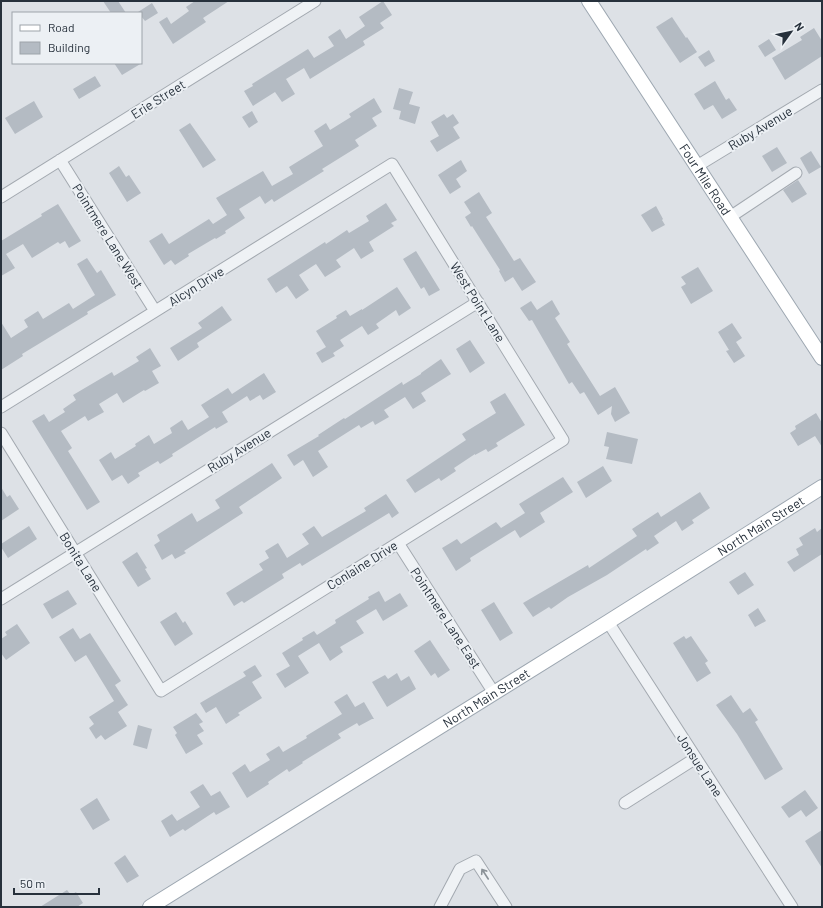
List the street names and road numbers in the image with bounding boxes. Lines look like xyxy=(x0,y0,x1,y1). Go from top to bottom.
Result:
street label: Erie Street xyxy=(128,76,188,122)
street label: Ruby Avenue xyxy=(725,103,795,153)
street label: Four Mile Road xyxy=(676,141,735,218)
street label: Pointmere Lane West xyxy=(69,181,147,291)
street label: West Point Lane xyxy=(447,259,509,345)
street label: Alcyn Drive xyxy=(165,263,227,309)
street label: Ruby Avenue xyxy=(204,424,274,476)
street label: North Main Street xyxy=(714,492,807,559)
street label: Bonita Lane xyxy=(56,529,106,595)
street label: Conlaine Drive xyxy=(324,537,400,593)
street label: Pointmere Lane East xyxy=(407,564,485,672)
street label: North Main Street xyxy=(440,665,533,731)
street label: Jonsue Lane xyxy=(674,730,726,800)

